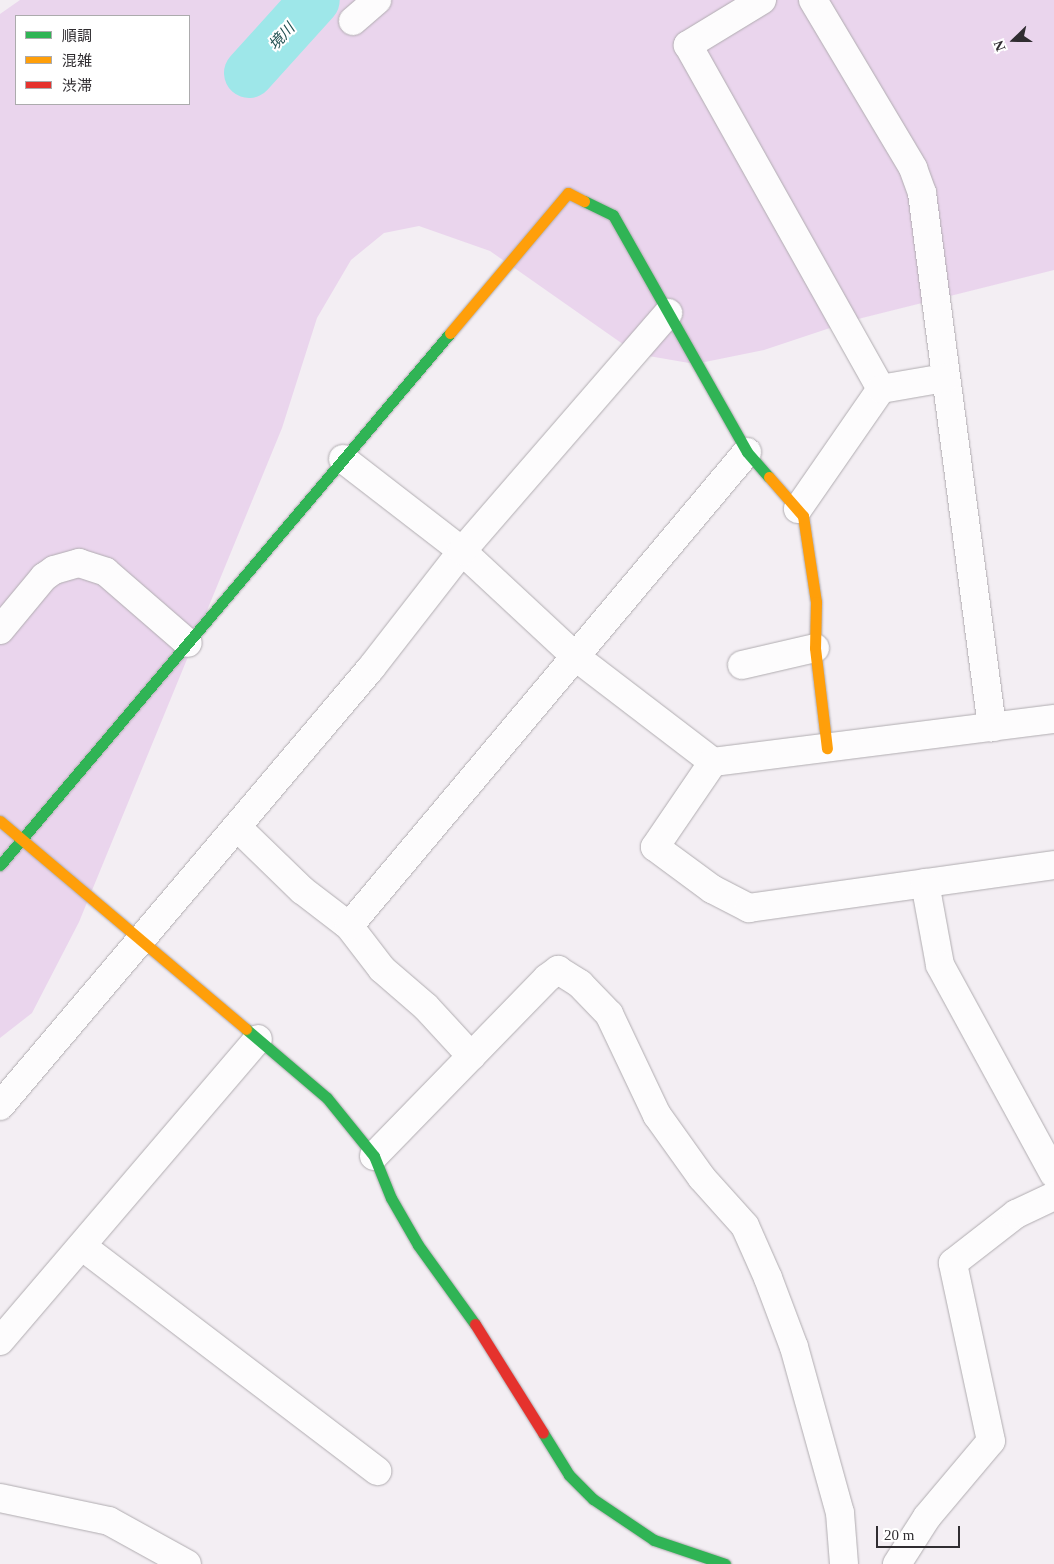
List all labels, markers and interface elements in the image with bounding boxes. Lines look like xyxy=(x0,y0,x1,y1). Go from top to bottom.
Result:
legend xyxy=(15,15,190,105)
north arrow xyxy=(989,15,1039,65)
water label: 境川 xyxy=(265,20,299,54)
text: 順調 xyxy=(62,28,92,44)
text: N xyxy=(991,38,1008,53)
text: 混雑 xyxy=(62,53,92,69)
text: 渋滞 xyxy=(62,78,92,94)
scale bar xyxy=(879,1516,963,1548)
text: 20 m xyxy=(884,1527,914,1543)

